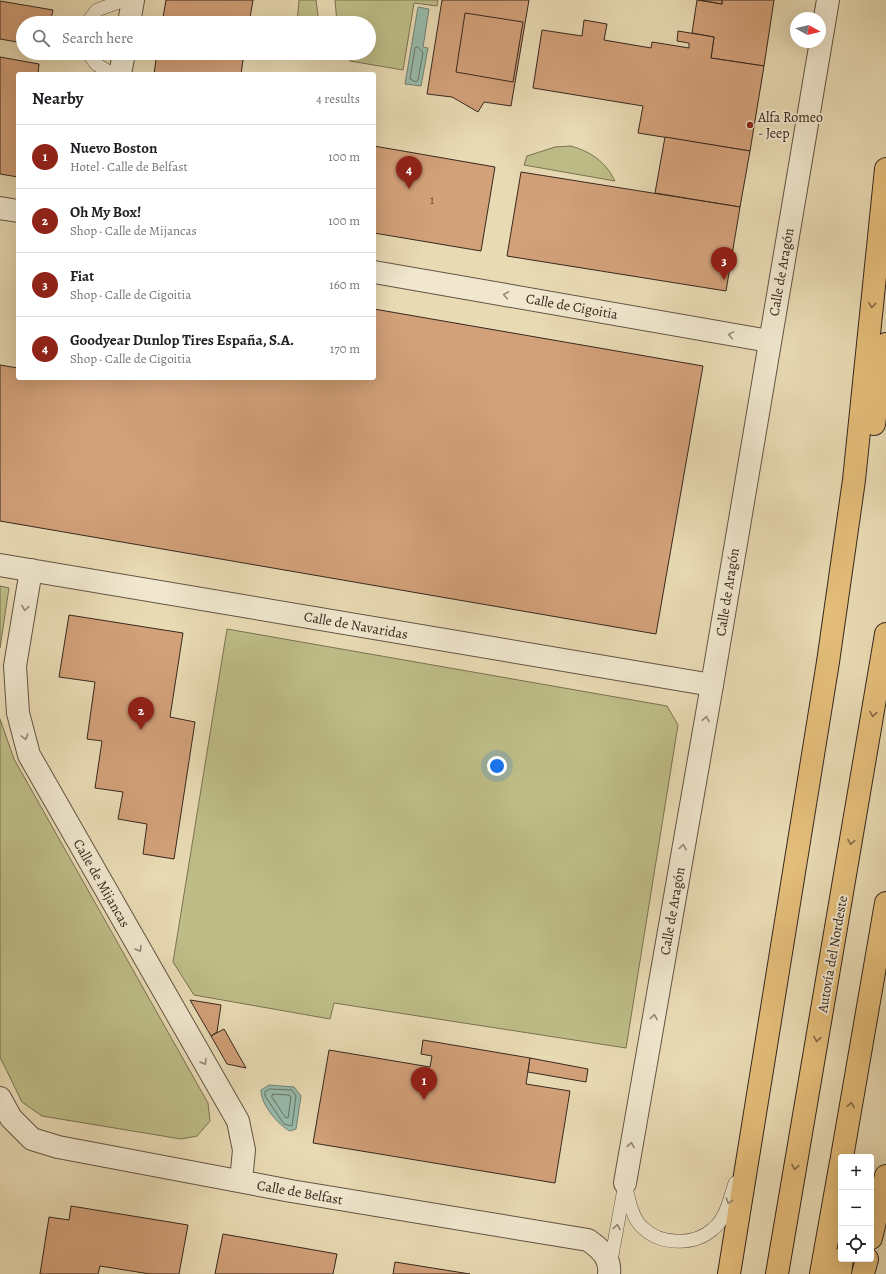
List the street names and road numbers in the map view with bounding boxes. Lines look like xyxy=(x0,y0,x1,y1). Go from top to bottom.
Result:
street label: Calle de Aragón xyxy=(764,226,799,318)
street label: Calle de Cigoitia xyxy=(524,289,620,324)
street label: Calle de Aragón xyxy=(711,546,744,638)
street label: Calle de Navaridas xyxy=(302,607,409,644)
street label: Calle de Mijancas xyxy=(69,836,135,931)
street label: Calle de Aragón xyxy=(655,865,690,957)
street label: Autovía del Nordeste xyxy=(813,894,852,1015)
street label: Calle de Belfast xyxy=(255,1176,345,1209)

